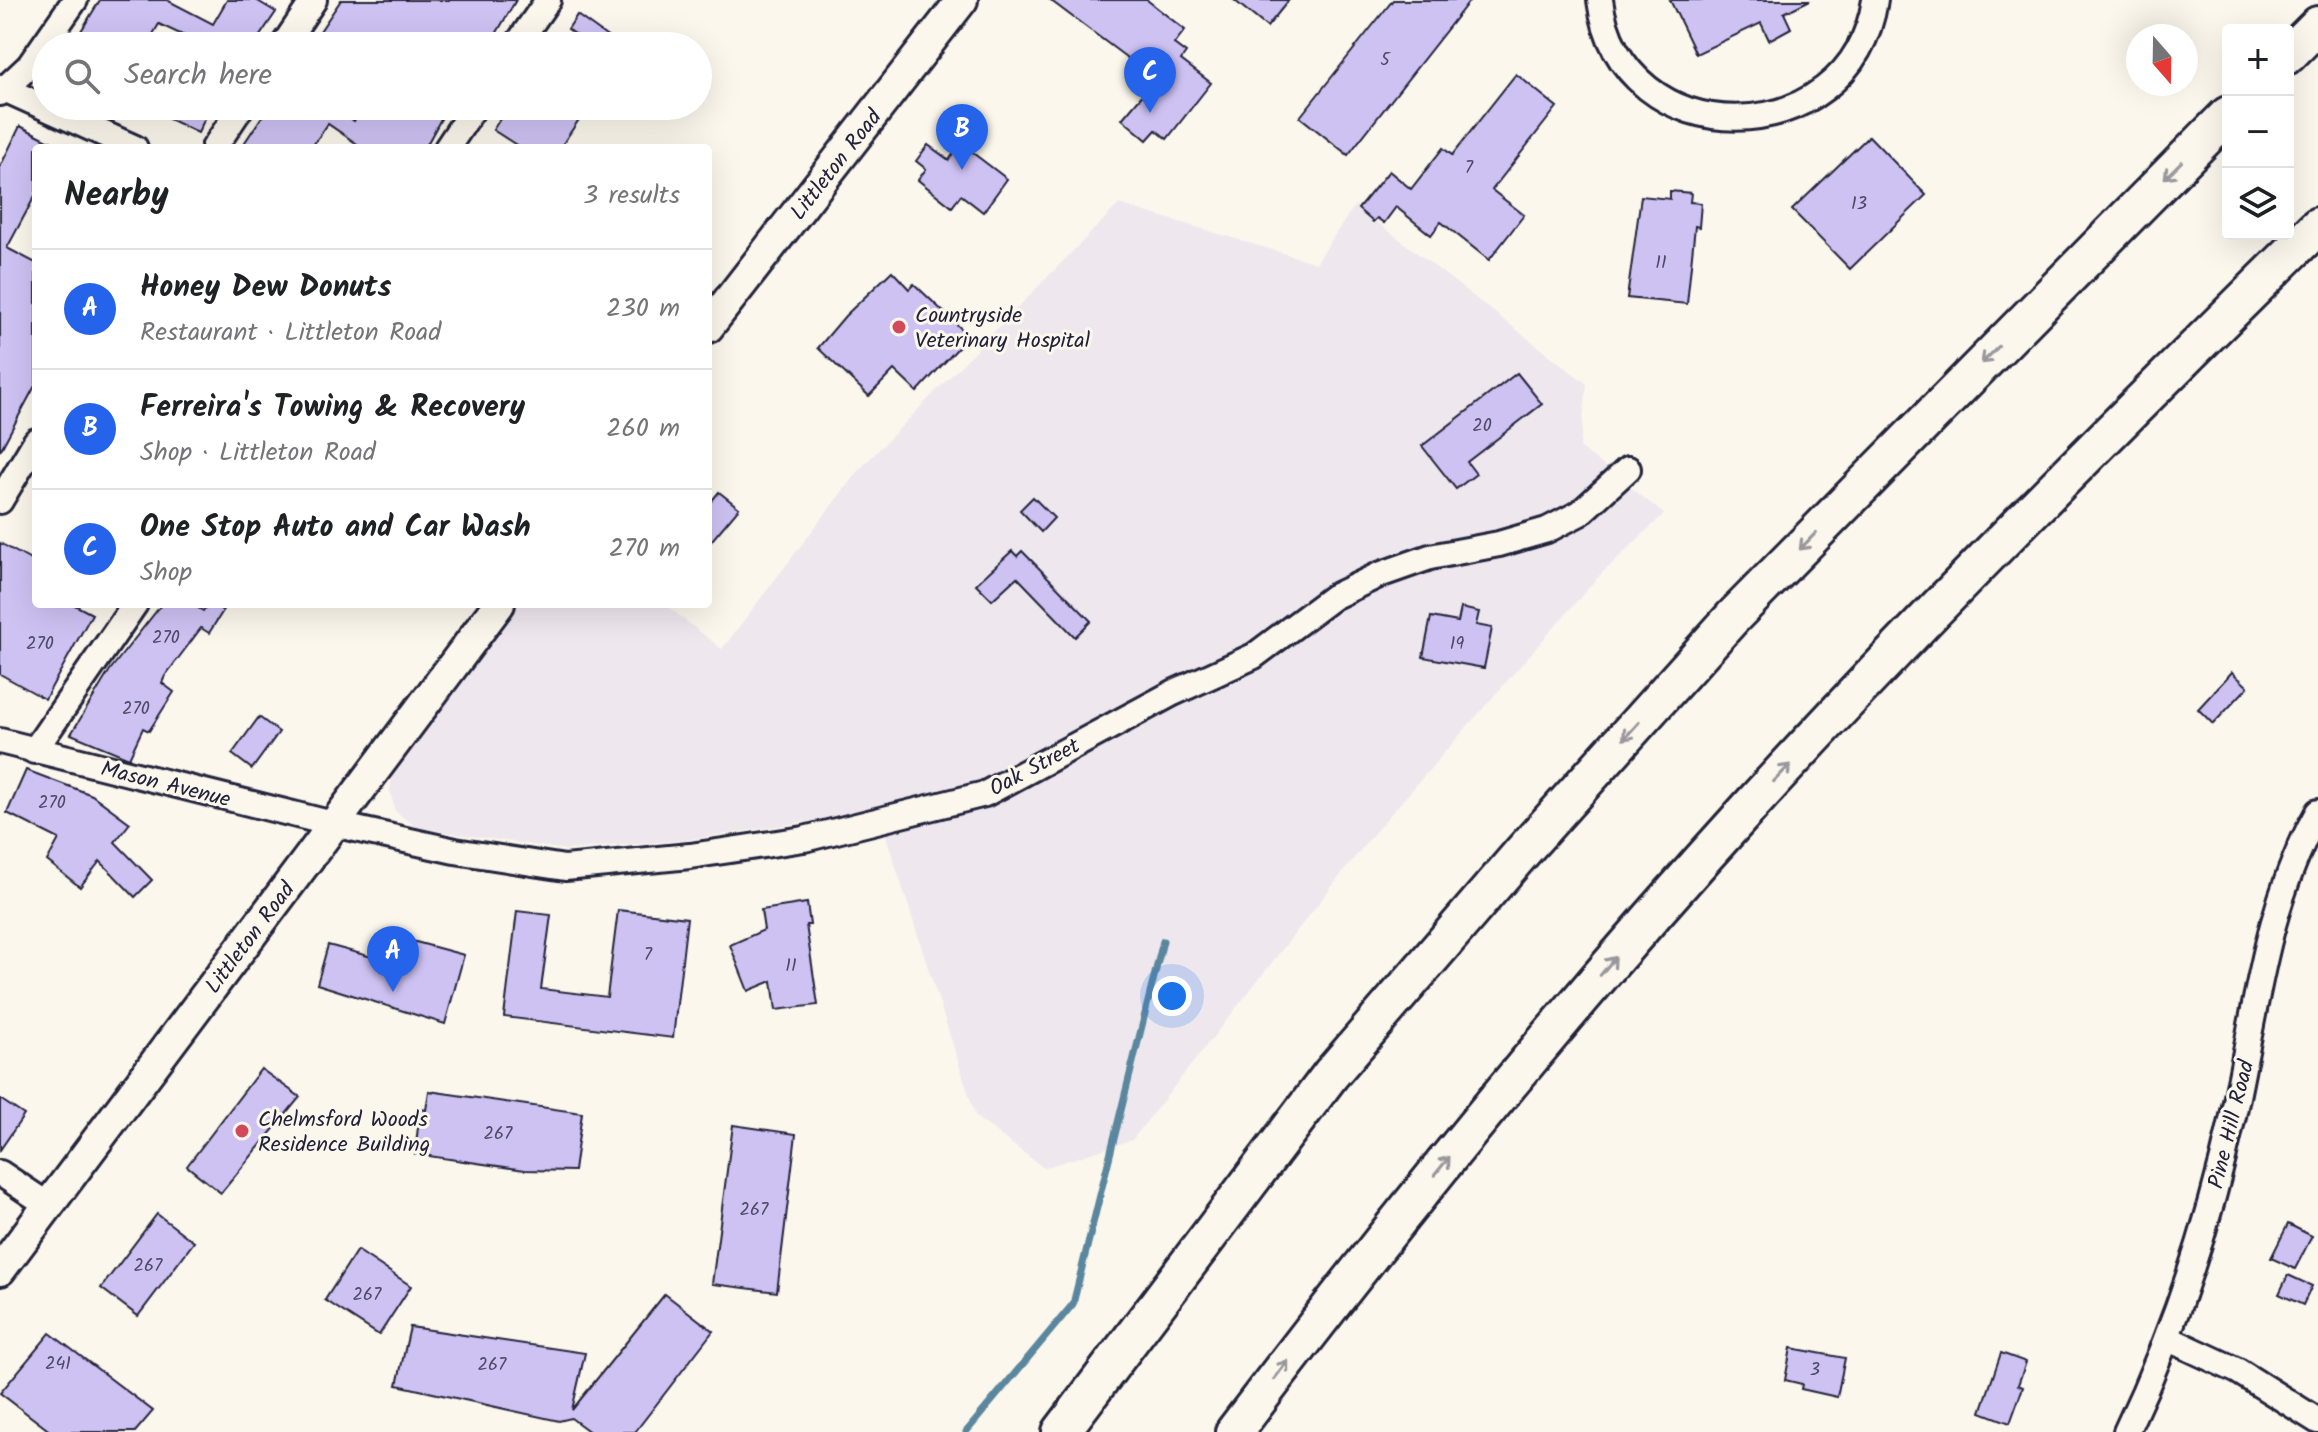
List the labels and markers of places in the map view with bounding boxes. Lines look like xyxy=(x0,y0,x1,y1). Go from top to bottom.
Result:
pin: C xyxy=(1124,47,1176,113)
pin: B xyxy=(936,104,988,170)
place label: Countryside Veterinary Hospital xyxy=(915,299,1091,359)
marker: Countryside Veterinary Hospital xyxy=(890,318,908,336)
pin: A xyxy=(367,926,419,992)
place label: Chelmsford Woods Residence Building xyxy=(258,1103,430,1163)
marker: Chelmsford Woods Residence Building xyxy=(233,1122,251,1140)

